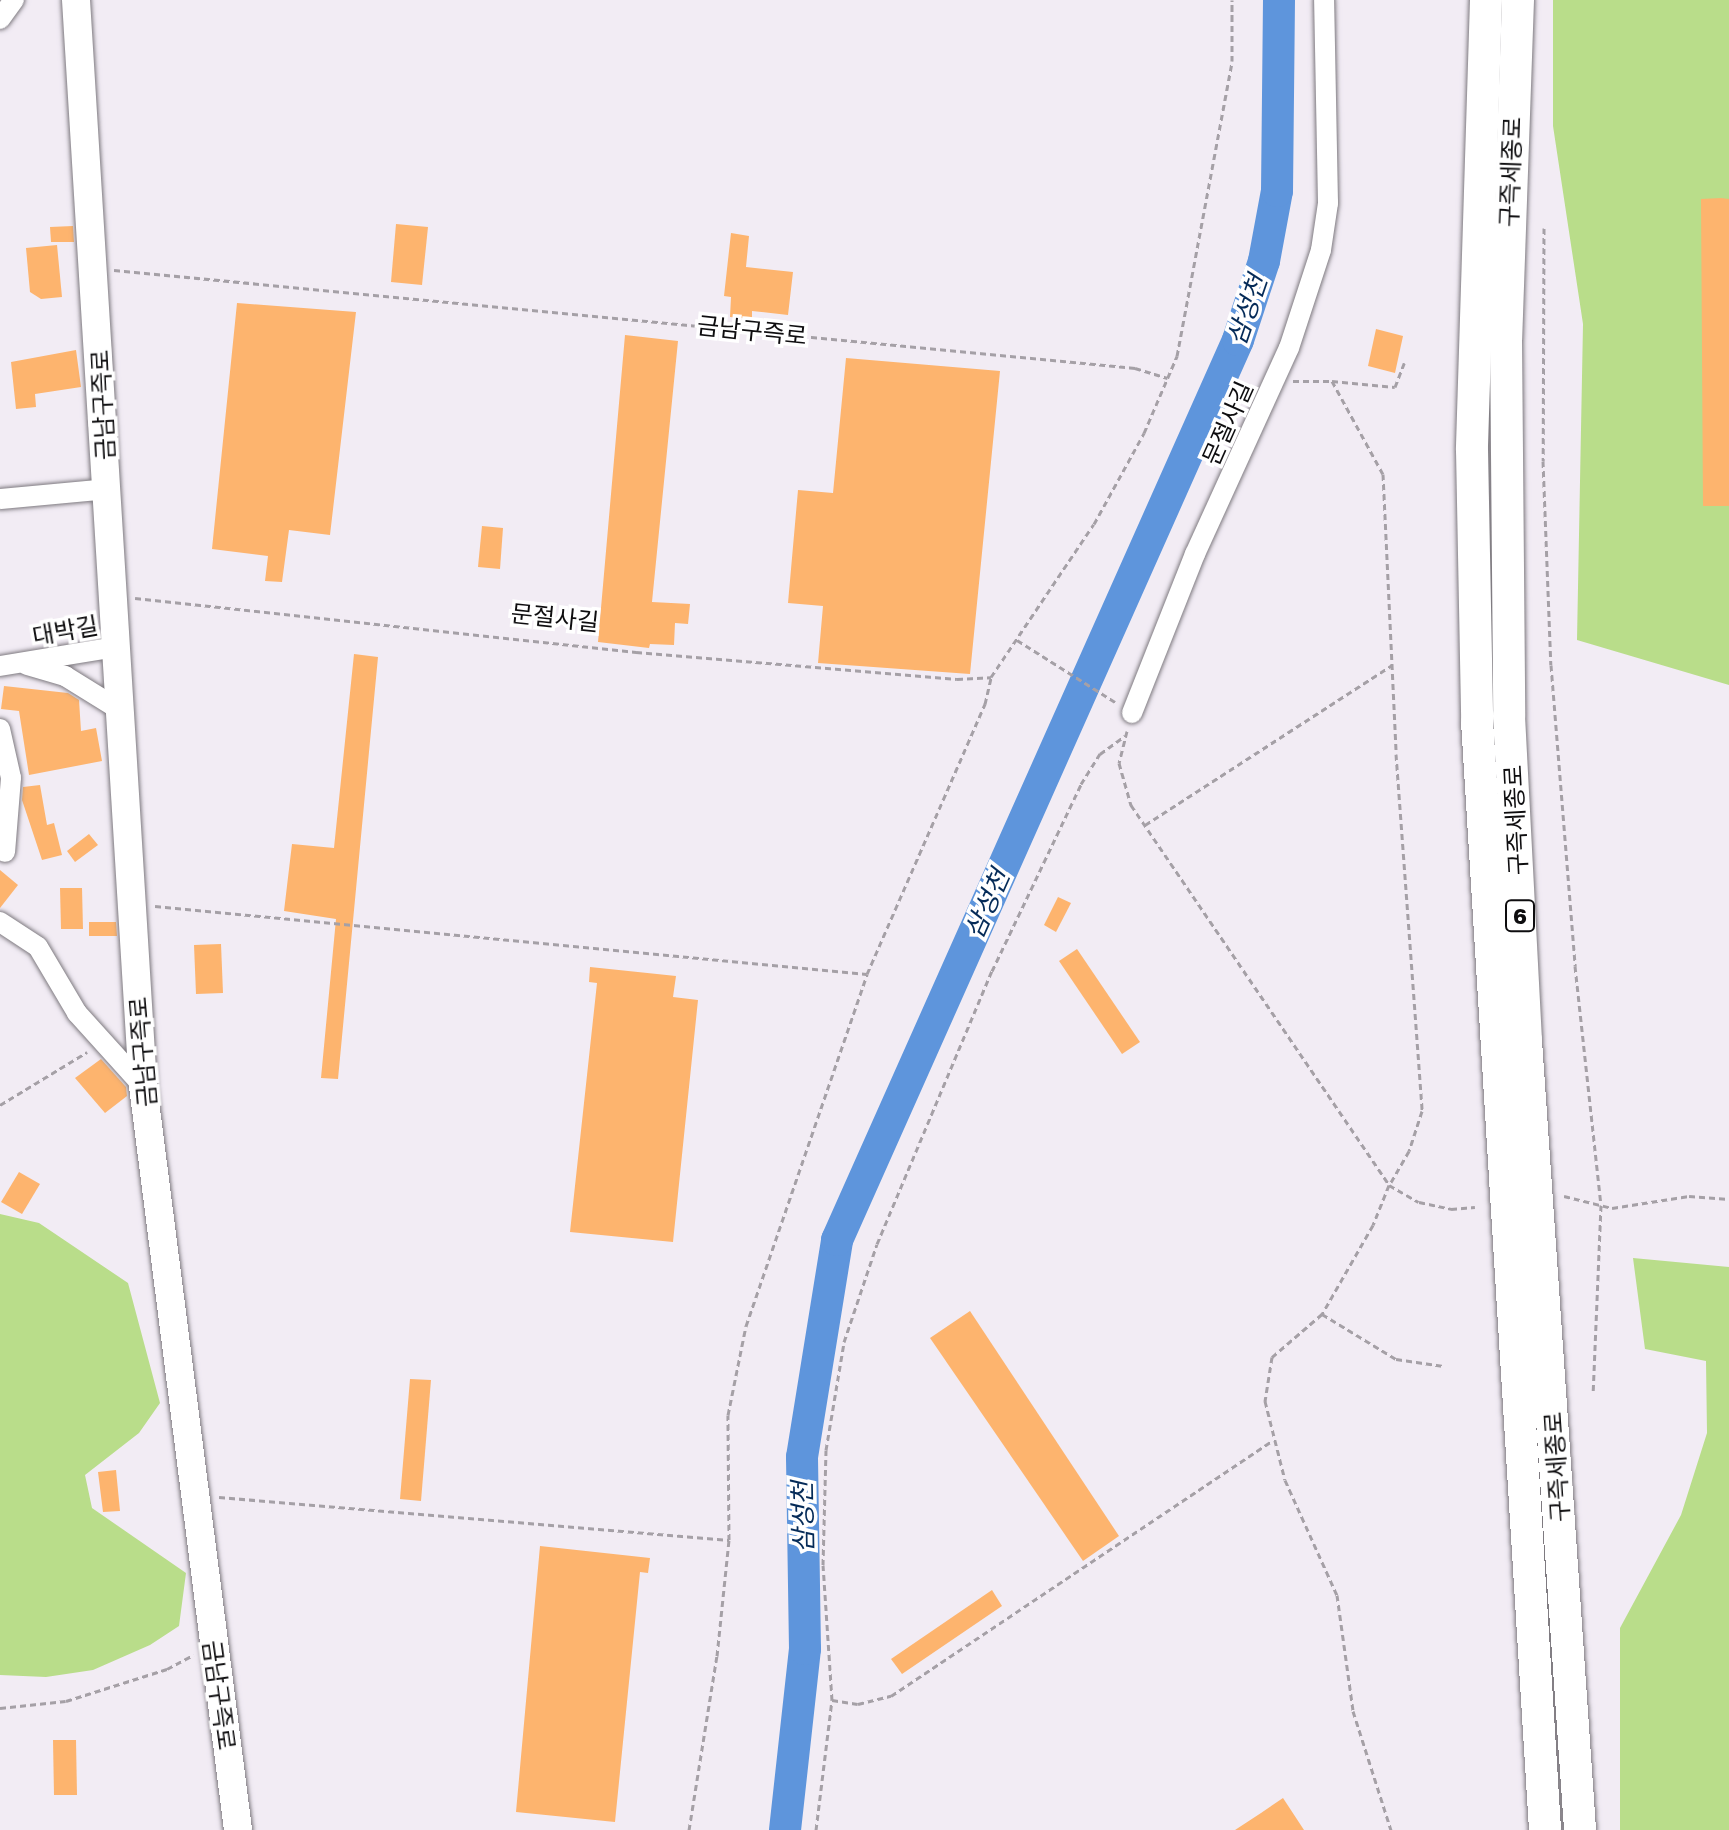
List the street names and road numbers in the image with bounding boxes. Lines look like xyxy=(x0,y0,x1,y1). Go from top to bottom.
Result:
street label: 구즉세종로 xyxy=(1494,116,1526,228)
street label: 금남구즉로 xyxy=(696,310,808,350)
street label: 금남구즉로 xyxy=(85,349,119,461)
street label: 문절사길 xyxy=(1196,377,1258,469)
street label: 문절사길 xyxy=(510,598,600,636)
street label: 대박길 xyxy=(30,610,100,650)
street label: 구즉세종로 xyxy=(1498,764,1532,876)
road number: 6 xyxy=(1504,898,1536,934)
street label: 금남구즉로 xyxy=(123,996,161,1108)
street label: 구즉세종로 xyxy=(1538,1411,1574,1523)
street label: 금남구즉로 xyxy=(198,1638,242,1752)

